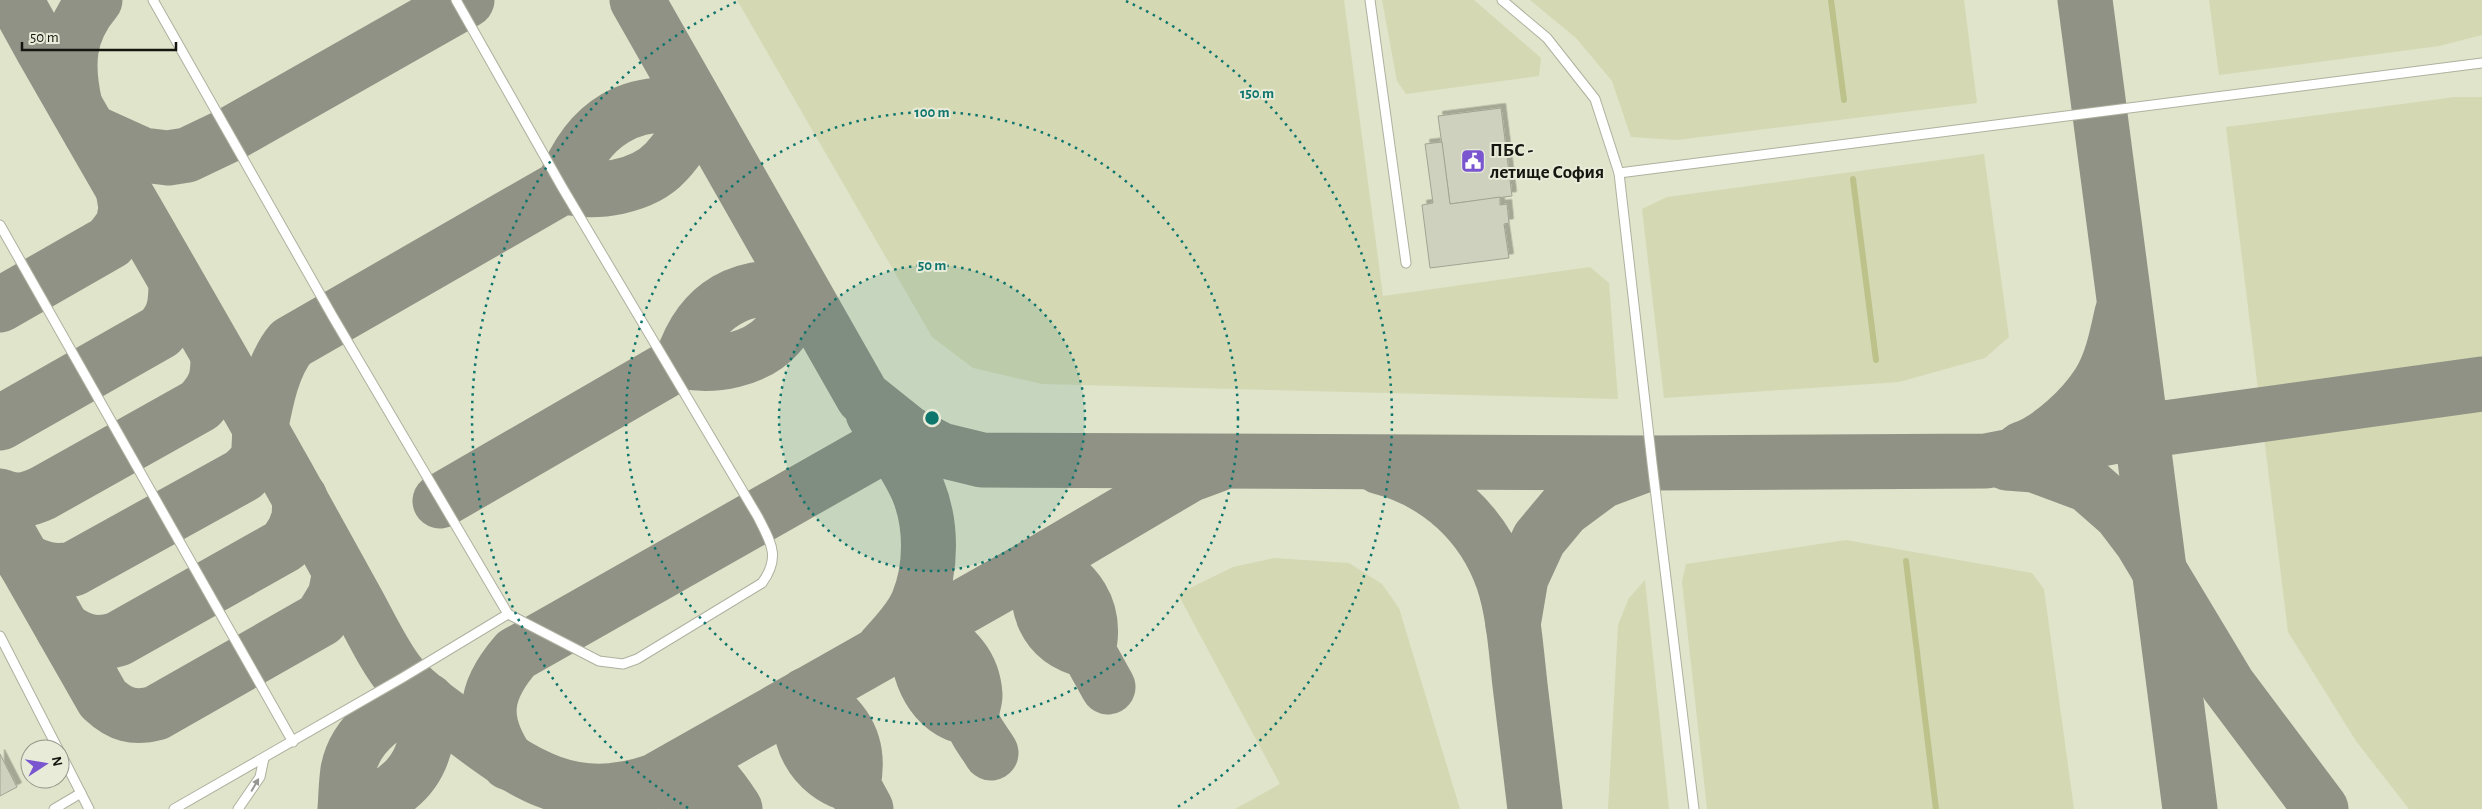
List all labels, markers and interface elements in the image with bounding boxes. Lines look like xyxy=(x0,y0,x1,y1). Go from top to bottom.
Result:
scale bar xyxy=(22,20,176,52)
text: 50 m xyxy=(30,30,59,45)
text: 150 m xyxy=(1240,86,1274,101)
text: 100 m xyxy=(914,105,950,120)
place label: ПБС - летище София xyxy=(1490,141,1604,182)
public building icon: ПБС - летище София xyxy=(1460,148,1486,174)
text: 50 m xyxy=(918,258,946,273)
centre of rings xyxy=(923,409,941,427)
north arrow xyxy=(20,739,70,789)
text: N xyxy=(49,755,65,768)
one-way arrow xyxy=(251,778,259,793)

